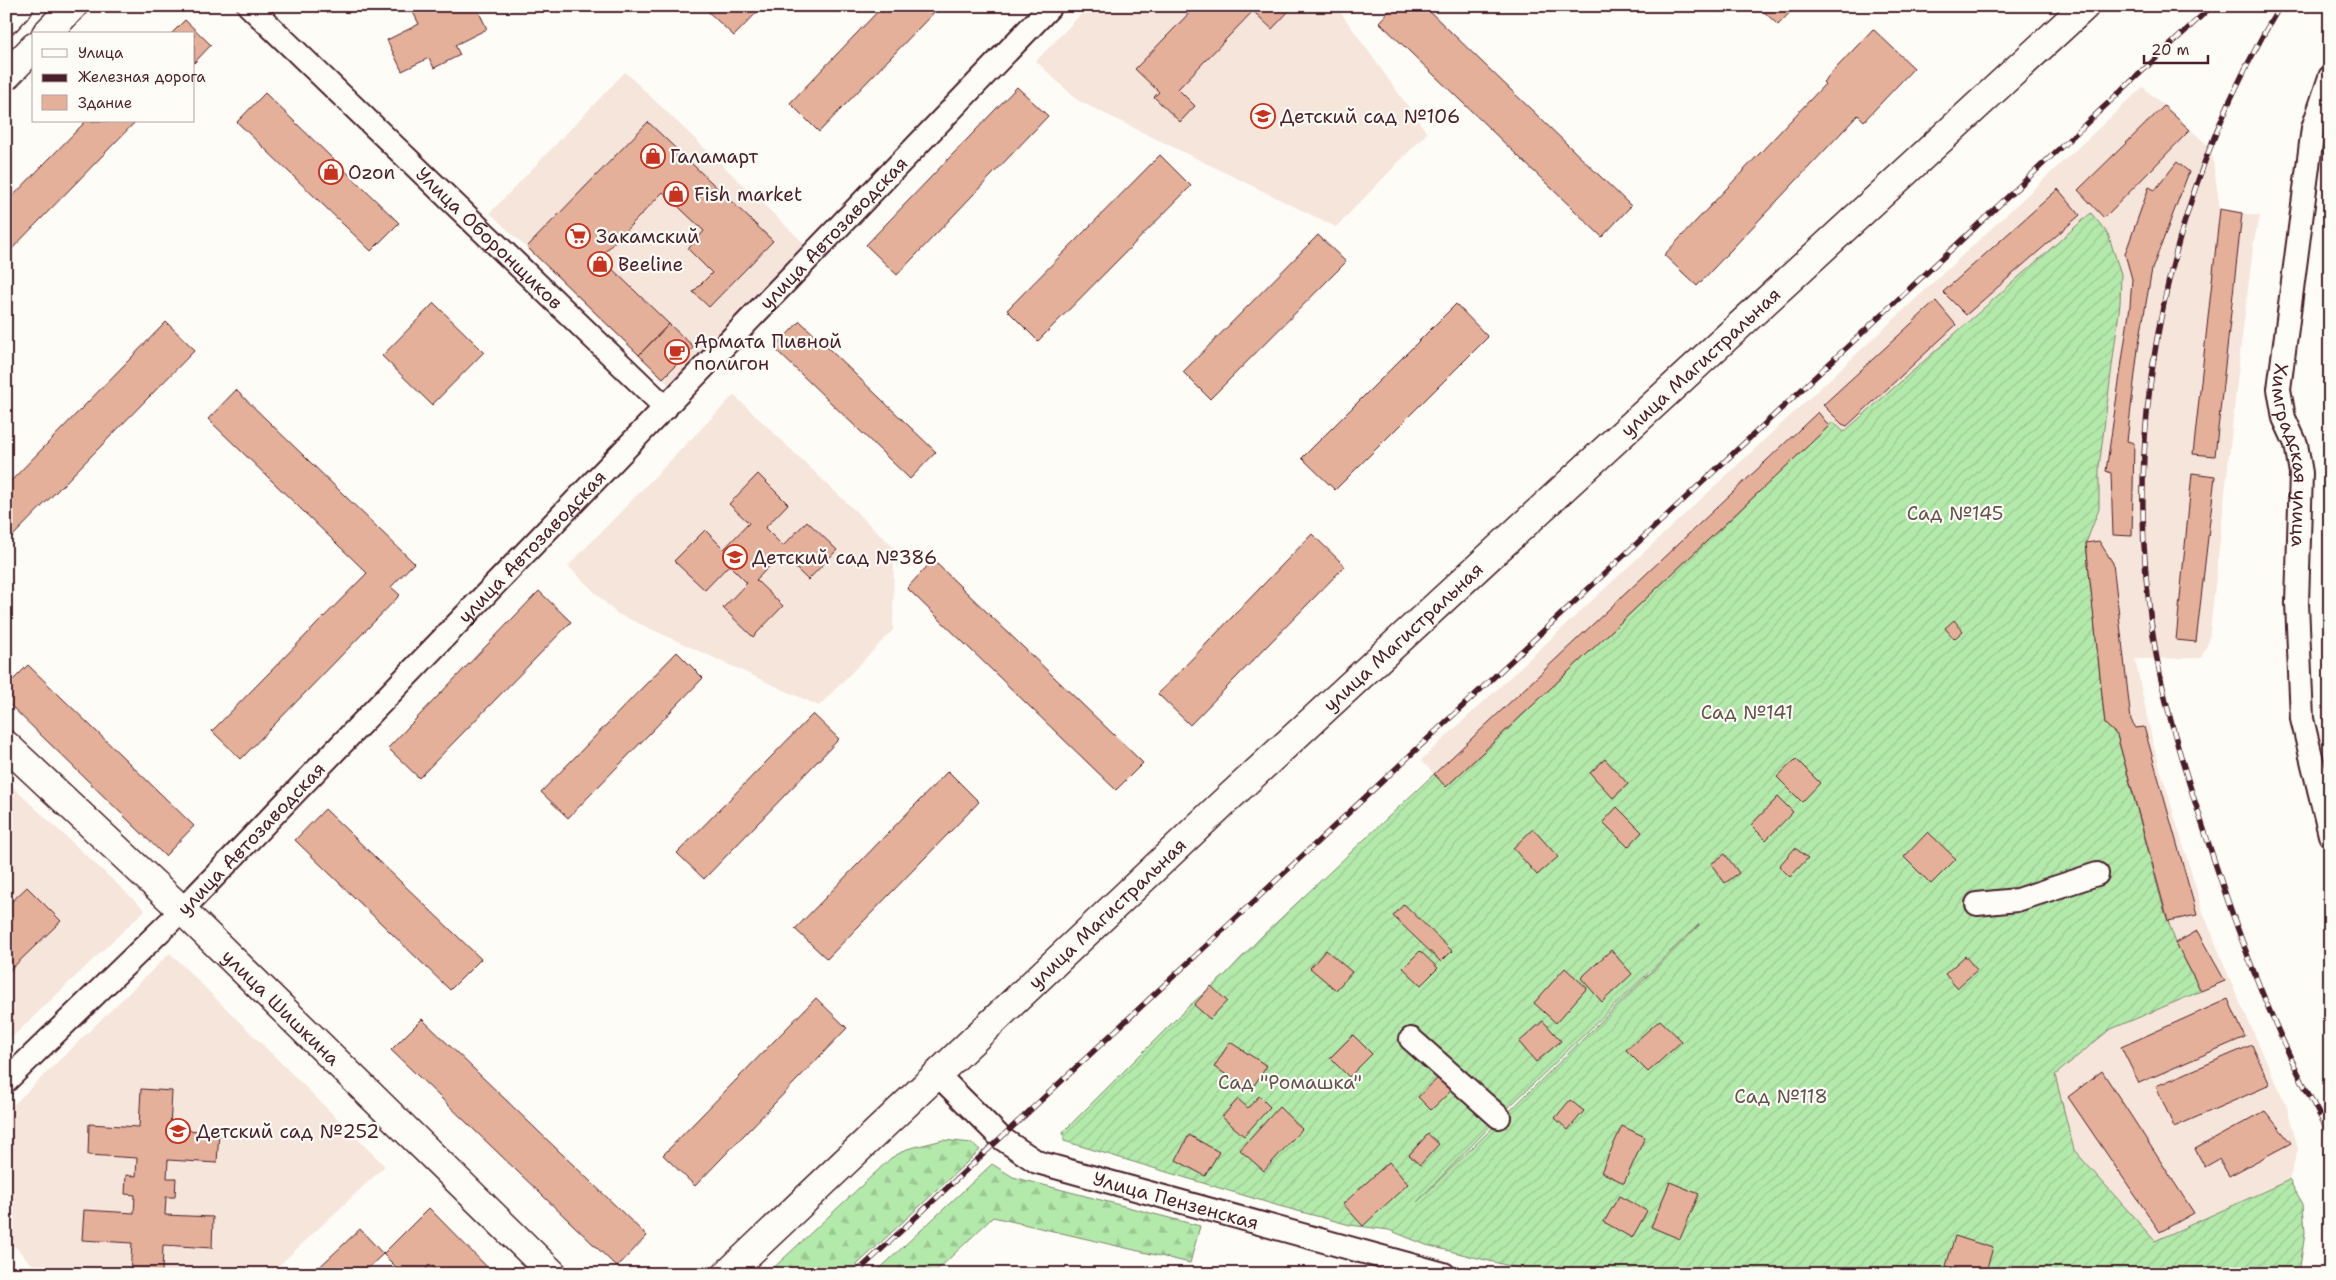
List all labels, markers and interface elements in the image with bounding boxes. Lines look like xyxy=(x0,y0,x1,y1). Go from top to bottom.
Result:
legend xyxy=(32,32,195,122)
scale bar xyxy=(2144,32,2207,64)
text: 20 m xyxy=(2151,40,2190,60)
text: Улица xyxy=(78,43,124,63)
text: Железная дорога xyxy=(78,67,206,87)
text: Здание xyxy=(78,93,132,113)
school or university icon: Детский сад №106 xyxy=(1250,103,1276,129)
place label: Детский сад №106 xyxy=(1280,104,1460,129)
shop icon: Галамарт xyxy=(640,143,666,169)
place label: Галамарт xyxy=(670,144,758,169)
street label: улица Автозаводская xyxy=(754,151,913,315)
shop icon: Ozon xyxy=(318,159,344,185)
place label: Ozon xyxy=(348,160,395,185)
street label: Улица Оборонщиков xyxy=(411,161,568,314)
shop icon: Fish market xyxy=(663,181,689,207)
place label: Fish market xyxy=(694,182,802,207)
supermarket icon: Закамский xyxy=(565,223,591,249)
place label: Закамский xyxy=(596,224,699,249)
shop icon: Beeline xyxy=(587,251,613,277)
place label: Beeline xyxy=(618,252,683,277)
street label: улица Магистральная xyxy=(1615,282,1786,442)
place label: Армата Пивной полигон xyxy=(694,329,842,376)
cafe icon: Армата Пивной полигон xyxy=(664,339,690,365)
street label: Химградская улица xyxy=(2266,362,2313,548)
street label: улица Автозаводская xyxy=(452,464,611,628)
park label: Сад №145 xyxy=(1907,501,2003,526)
school or university icon: Детский сад №386 xyxy=(722,544,748,570)
place label: Детский сад №386 xyxy=(752,545,937,570)
street label: улица Магистральная xyxy=(1318,556,1488,717)
park label: Сад №141 xyxy=(1701,700,1793,725)
street label: улица Автозаводская xyxy=(172,756,331,920)
street label: улица Магистральная xyxy=(1022,832,1191,994)
street label: улица Шишкина xyxy=(217,944,346,1071)
park label: Сад "Ромашка" xyxy=(1218,1070,1362,1095)
park label: Сад №118 xyxy=(1734,1084,1828,1109)
school or university icon: Детский сад №252 xyxy=(165,1118,191,1144)
place label: Детский сад №252 xyxy=(196,1119,379,1144)
street label: Улица Пензенская xyxy=(1090,1166,1262,1235)

